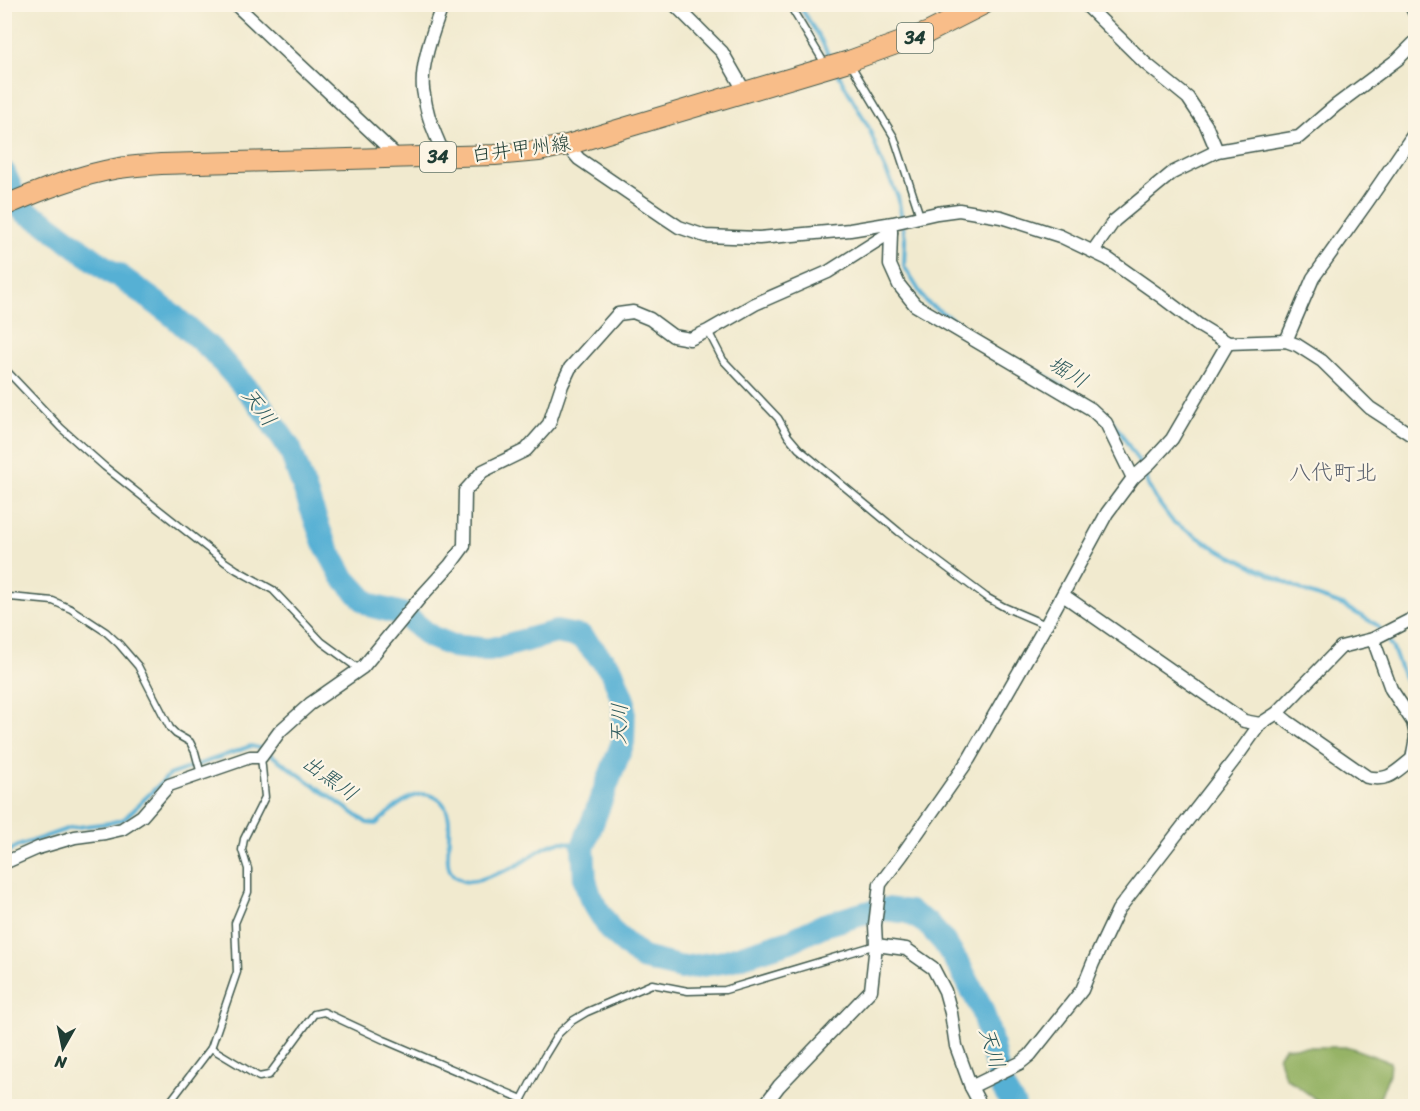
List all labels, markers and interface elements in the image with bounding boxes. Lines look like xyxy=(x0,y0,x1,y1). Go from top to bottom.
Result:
road number: 34 xyxy=(897,23,933,53)
street label: 白井甲州線 xyxy=(469,126,573,172)
road number: 34 xyxy=(420,142,456,172)
water label: 堀川 xyxy=(1040,345,1096,399)
water label: 天川 xyxy=(231,379,287,435)
district label: 八代町北 xyxy=(1289,453,1377,492)
water label: 天川 xyxy=(599,702,639,746)
water label: 出黒川 xyxy=(293,744,367,812)
north arrow xyxy=(33,1018,93,1078)
water label: 天川 xyxy=(968,1022,1016,1074)
text: N xyxy=(52,1047,69,1078)

